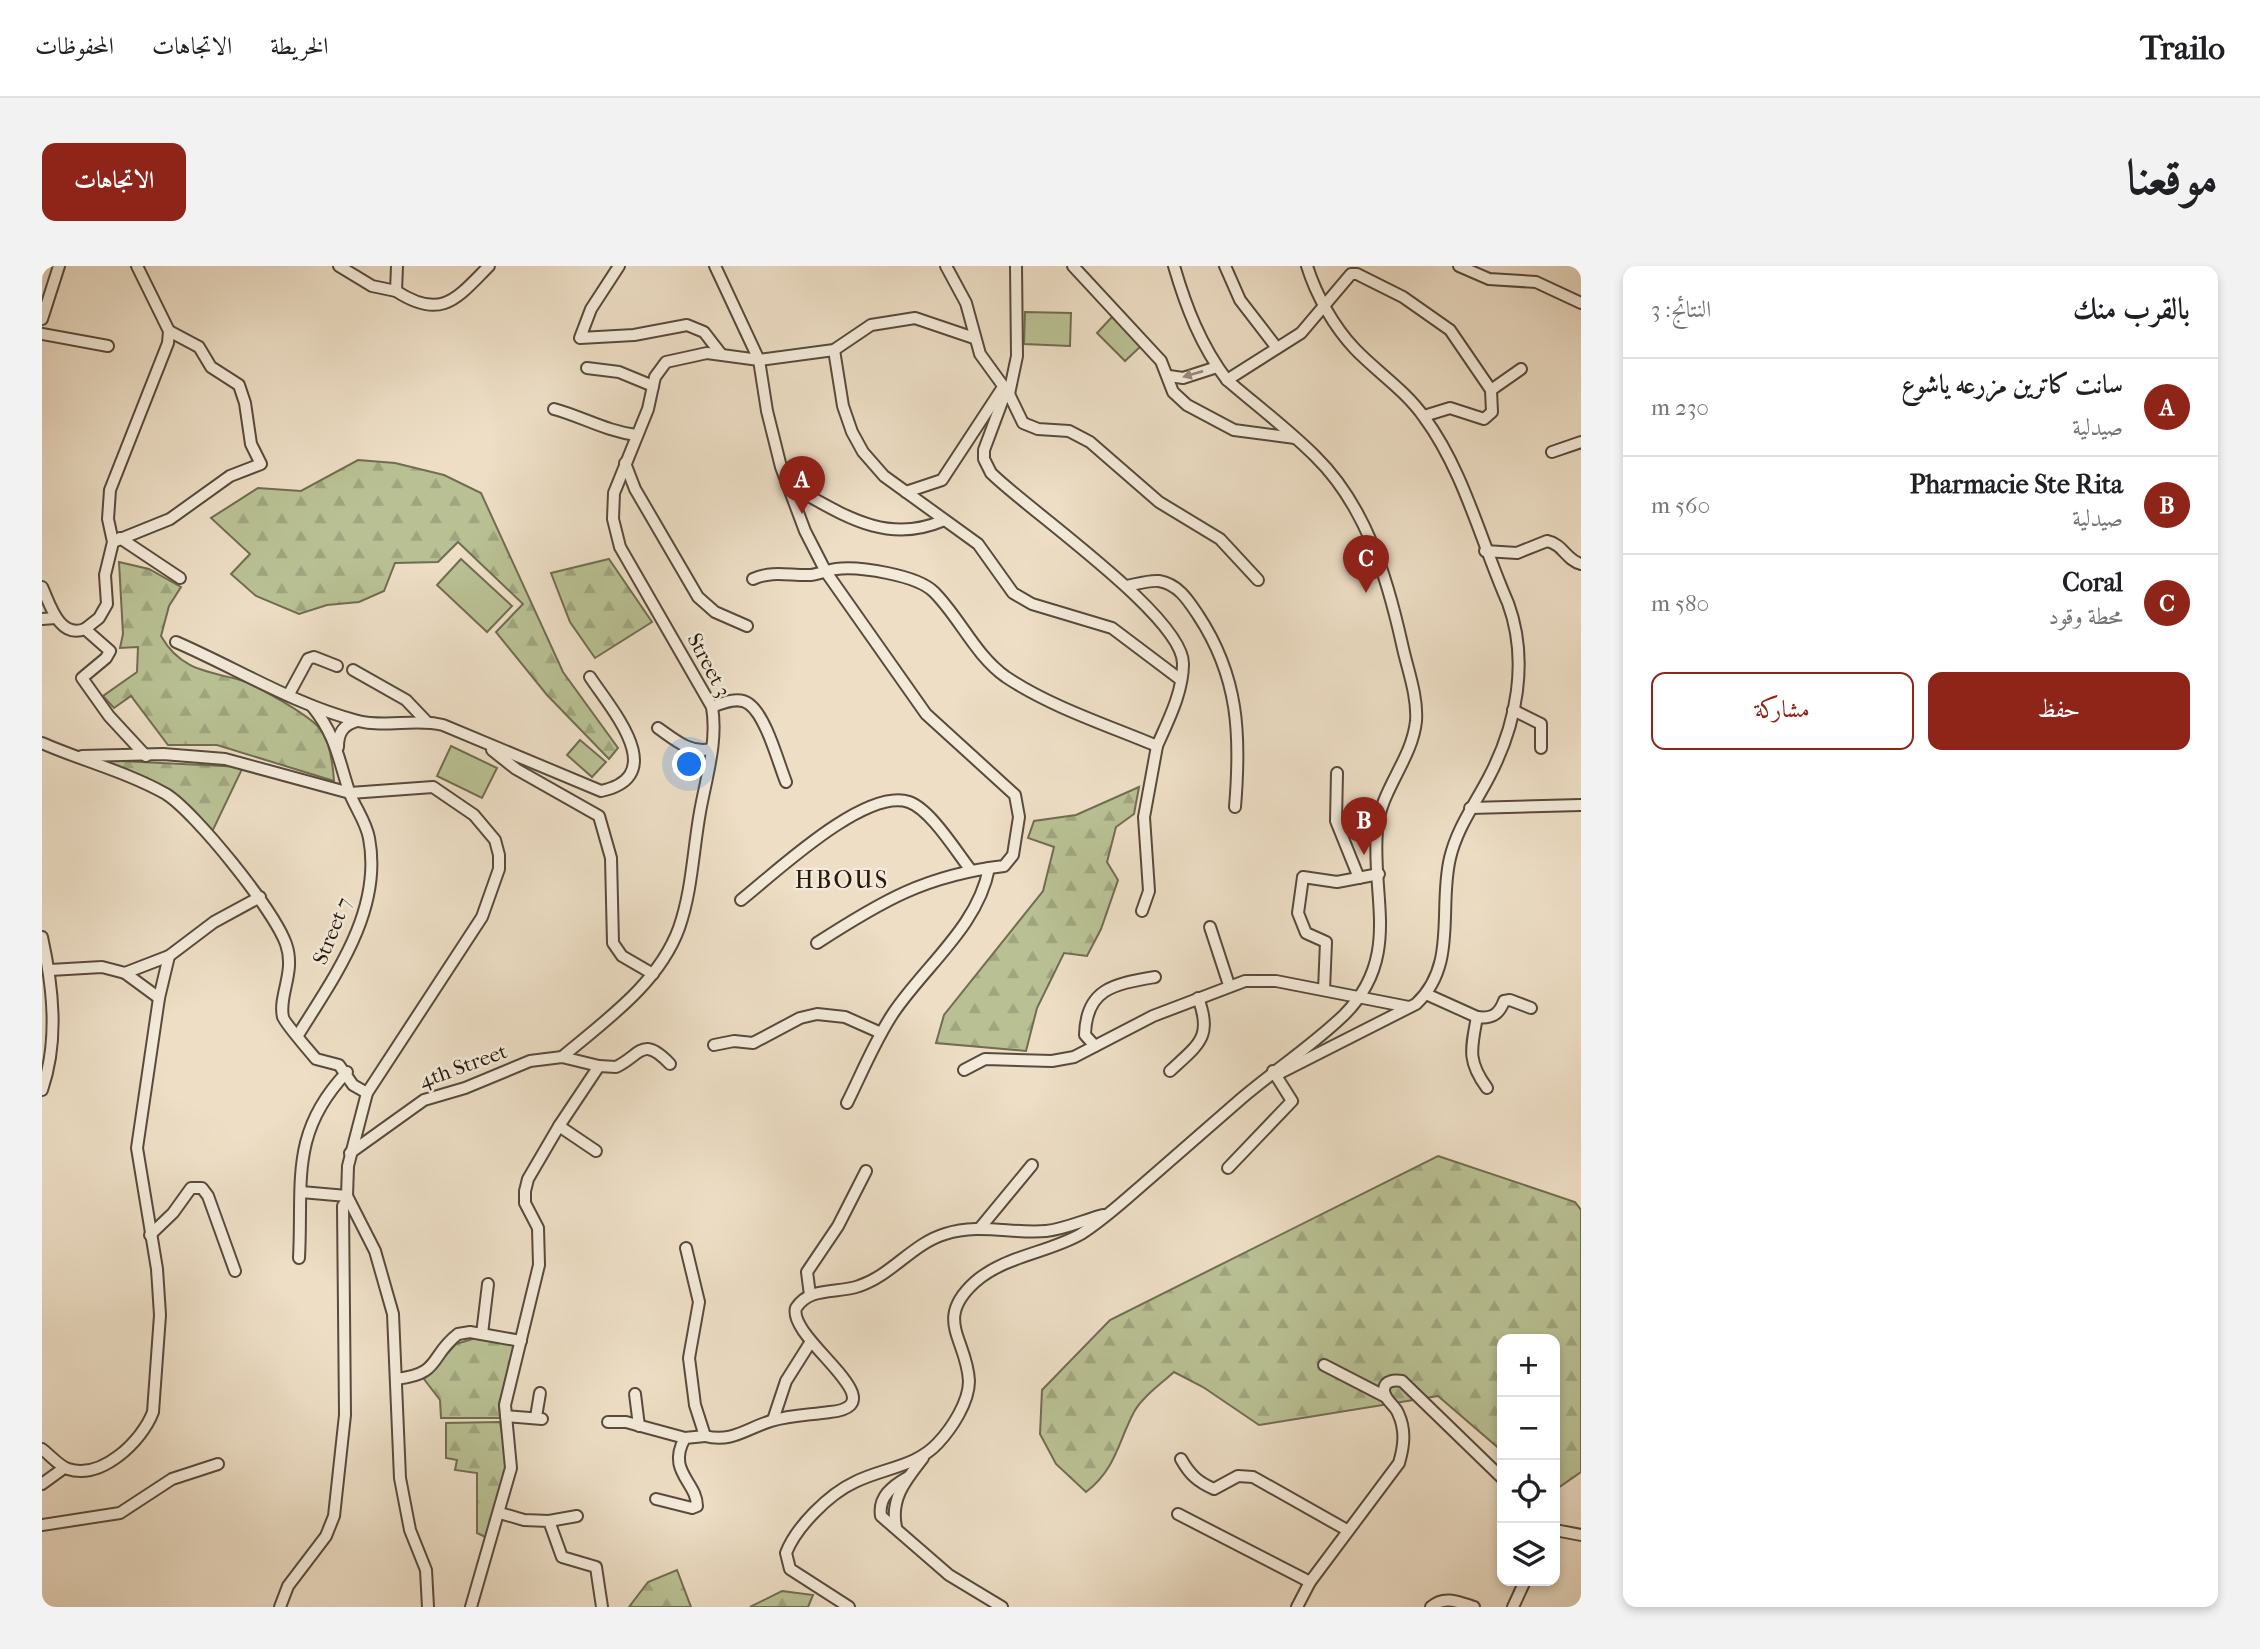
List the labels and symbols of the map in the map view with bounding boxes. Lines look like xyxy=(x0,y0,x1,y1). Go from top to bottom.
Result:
one-way arrow xyxy=(1182,370,1203,380)
pin: A xyxy=(779,456,825,514)
pin: C xyxy=(1343,535,1389,593)
street label: Street 3 xyxy=(682,629,736,701)
your location xyxy=(672,747,706,781)
pin: B xyxy=(1341,797,1387,855)
district label: HBOUS xyxy=(795,866,889,894)
street label: Street 7 xyxy=(308,894,356,968)
street label: 4th Street xyxy=(416,1039,511,1093)

